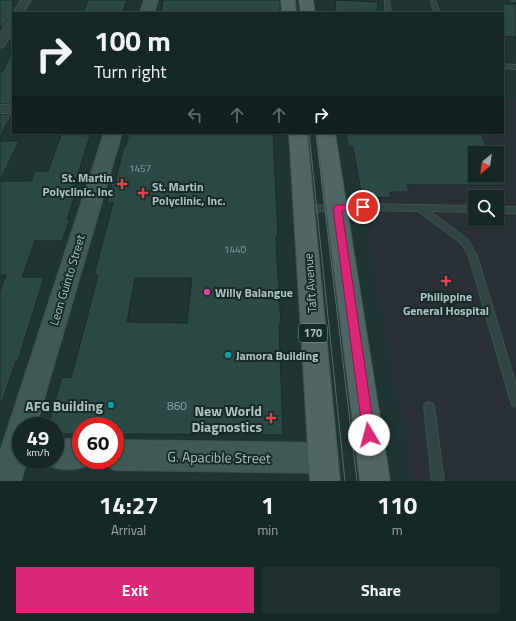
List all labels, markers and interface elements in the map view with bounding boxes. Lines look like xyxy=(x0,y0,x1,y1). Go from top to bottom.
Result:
text: 100 m xyxy=(94,19,171,62)
icon: right xyxy=(28,28,80,80)
text: Turn right xyxy=(94,58,167,85)
icon: left xyxy=(184,104,206,126)
icon: ahead xyxy=(226,104,248,126)
icon: ahead xyxy=(268,104,290,126)
icon: right xyxy=(310,104,332,126)
north arrow xyxy=(468,146,504,182)
map controls xyxy=(468,146,504,226)
house number: 1457 xyxy=(129,161,151,176)
place label: St. Martin Polyclinic. Inc xyxy=(42,168,113,201)
place label: St. Martin Polyclinic, Inc. xyxy=(152,177,226,210)
marker: St. Martin Polyclinic. Inc xyxy=(116,178,128,190)
marker: St. Martin Polyclinic, Inc. xyxy=(137,187,149,199)
pin xyxy=(346,190,380,224)
button: search xyxy=(468,190,504,226)
icon: arrive xyxy=(352,196,374,218)
street label: Leon Guinto Street xyxy=(44,231,90,328)
house number: 1440 xyxy=(224,242,247,257)
street label: Taft Avenue xyxy=(298,253,322,313)
marker: Philippine General Hospital xyxy=(440,275,452,287)
place label: Willy Balangue xyxy=(215,283,293,302)
marker: Willy Balangue xyxy=(202,287,212,297)
place label: Philippine General Hospital xyxy=(403,287,489,320)
road number: 170 xyxy=(299,324,327,342)
place label: Jamora Building xyxy=(236,346,319,365)
marker: Jamora Building xyxy=(223,350,233,360)
place label: AFG Building xyxy=(25,395,104,416)
house number: 860 xyxy=(167,396,187,415)
marker: AFG Building xyxy=(106,400,116,410)
place label: New World Diagnostics xyxy=(191,400,262,437)
marker: New World Diagnostics xyxy=(265,412,277,424)
position arrow xyxy=(348,414,390,456)
speed limit sign: 60 xyxy=(72,417,124,469)
text: 49 xyxy=(27,422,49,453)
text: km/h xyxy=(27,445,49,460)
street label: G. Apacible Street xyxy=(167,446,271,468)
text: 14:27 xyxy=(99,487,159,523)
text: 1 xyxy=(261,487,275,523)
text: 110 xyxy=(377,487,417,523)
text: Arrival xyxy=(111,520,146,540)
text: min xyxy=(257,520,278,540)
text: m xyxy=(392,520,403,540)
button: Exit xyxy=(16,567,254,613)
button: Share xyxy=(262,567,500,613)

